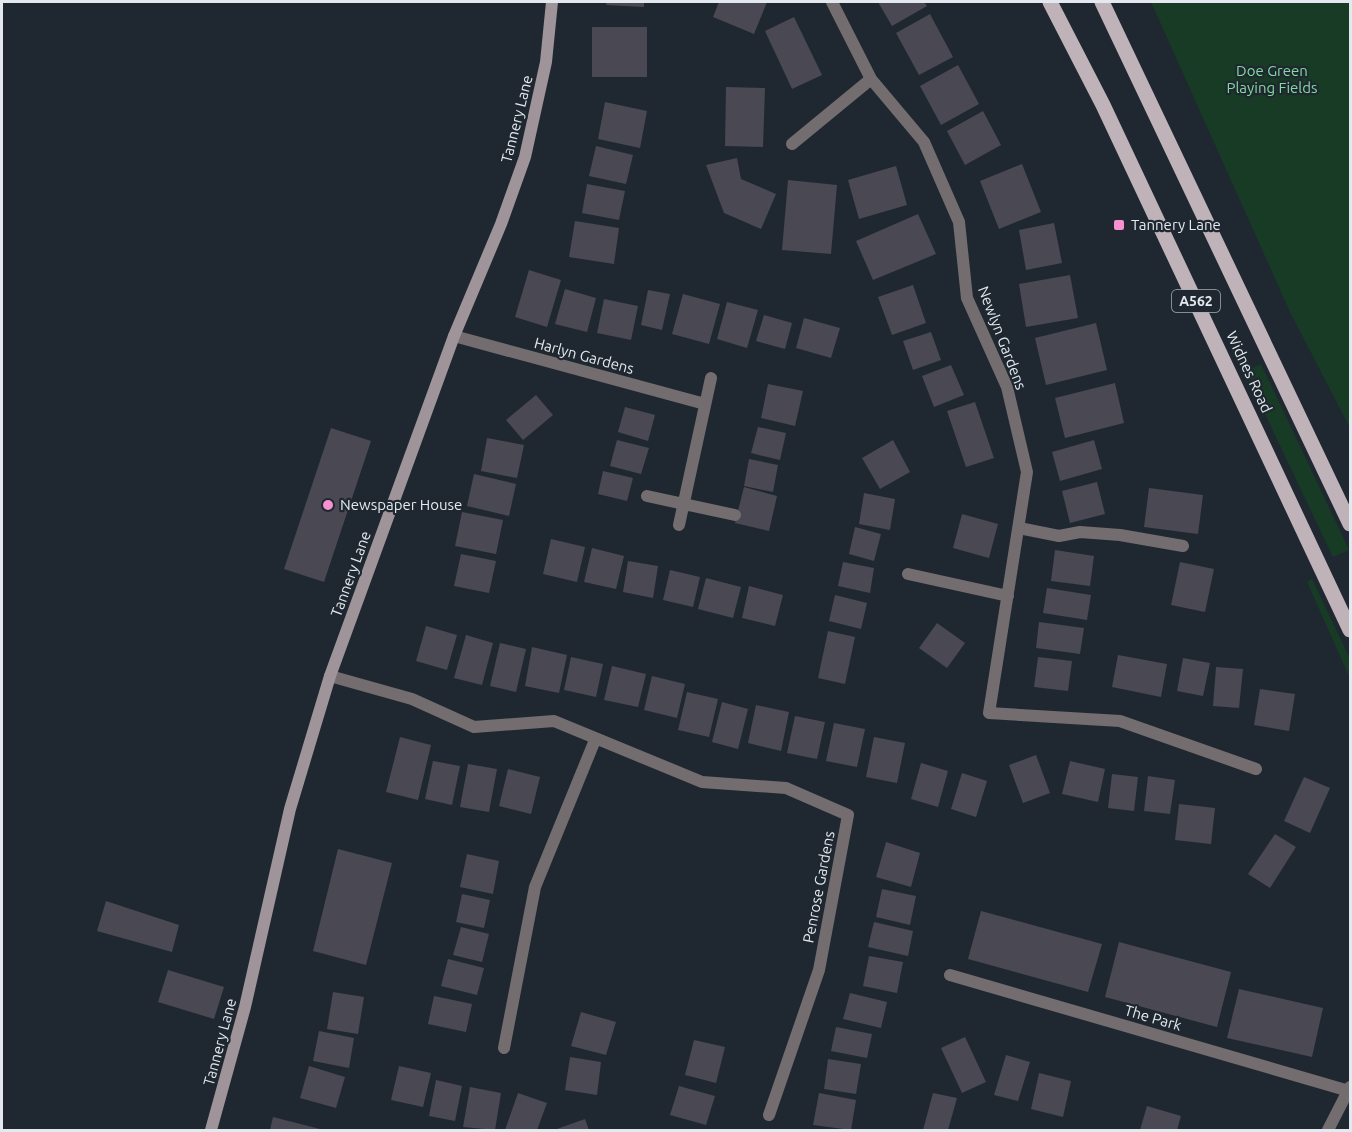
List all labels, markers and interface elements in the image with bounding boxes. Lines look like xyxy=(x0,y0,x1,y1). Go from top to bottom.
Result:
park label: Doe Green Playing Fields xyxy=(1226,62,1318,96)
street label: Tannery Lane xyxy=(497,73,536,164)
place label: Tannery Lane xyxy=(1131,216,1221,233)
marker: Tannery Lane xyxy=(1112,218,1126,232)
street label: Newlyn Gardens xyxy=(975,284,1030,392)
road number: A562 xyxy=(1172,290,1220,312)
street label: Widnes Road xyxy=(1223,328,1276,415)
street label: Harlyn Gardens xyxy=(532,334,636,377)
place label: Newspaper House xyxy=(340,496,462,513)
marker: Newspaper House xyxy=(321,498,335,512)
street label: Tannery Lane xyxy=(327,529,374,619)
street label: Penrose Gardens xyxy=(799,829,838,944)
street label: Tannery Lane xyxy=(200,996,239,1087)
street label: The Park xyxy=(1123,1001,1184,1034)

